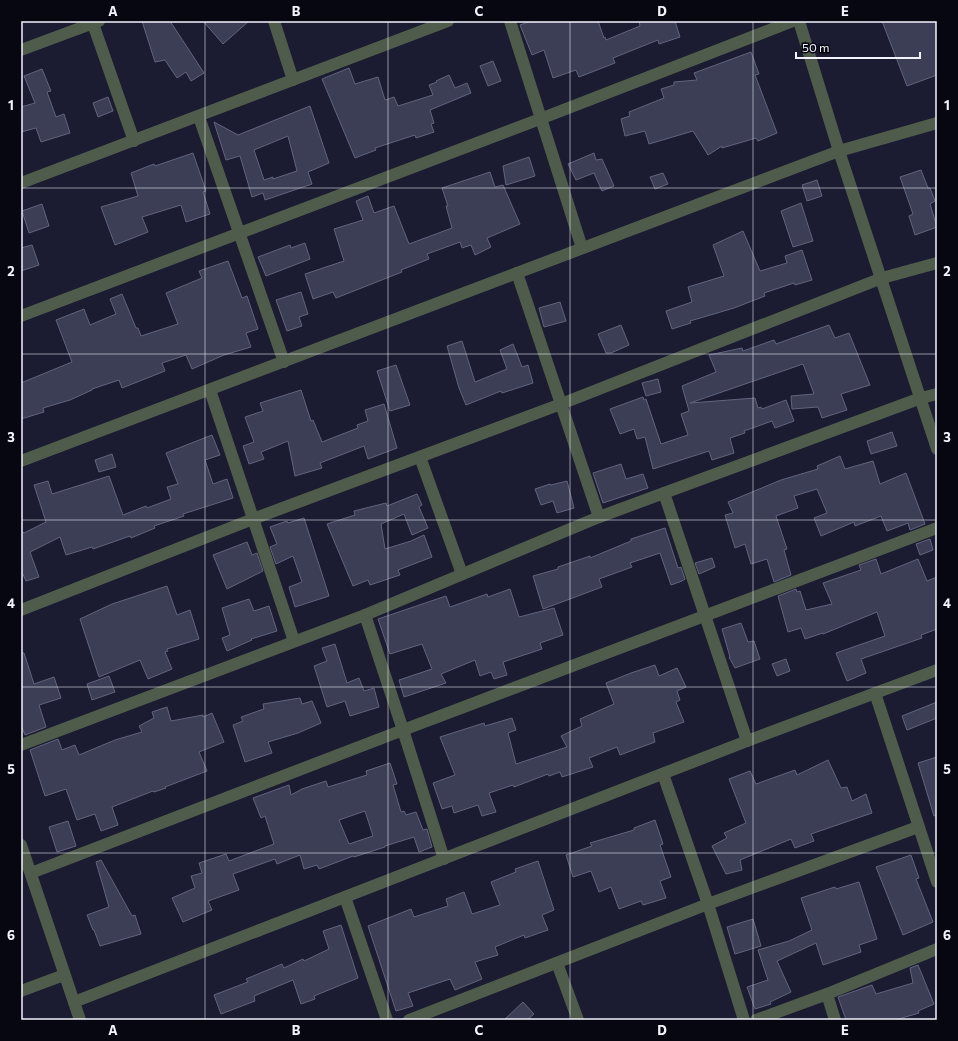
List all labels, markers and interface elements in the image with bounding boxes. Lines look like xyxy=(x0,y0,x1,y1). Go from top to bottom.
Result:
text: A xyxy=(108,3,118,19)
text: B xyxy=(292,3,301,19)
text: C xyxy=(475,3,484,19)
text: D xyxy=(657,3,667,19)
text: E xyxy=(841,3,849,19)
scale bar xyxy=(796,34,920,60)
text: 50 m xyxy=(802,40,830,54)
text: 1 xyxy=(8,97,14,113)
text: 1 xyxy=(944,97,950,113)
text: 2 xyxy=(7,263,15,279)
text: 2 xyxy=(943,263,951,279)
text: 3 xyxy=(7,429,15,445)
text: 3 xyxy=(943,429,951,445)
text: 4 xyxy=(7,595,15,611)
text: 4 xyxy=(943,595,951,611)
text: 5 xyxy=(7,761,15,777)
text: 5 xyxy=(943,761,951,777)
text: 6 xyxy=(7,927,15,943)
text: 6 xyxy=(943,927,951,943)
text: A xyxy=(108,1022,118,1038)
text: B xyxy=(292,1022,301,1038)
text: C xyxy=(475,1022,484,1038)
text: D xyxy=(657,1022,667,1038)
text: E xyxy=(841,1022,849,1038)

